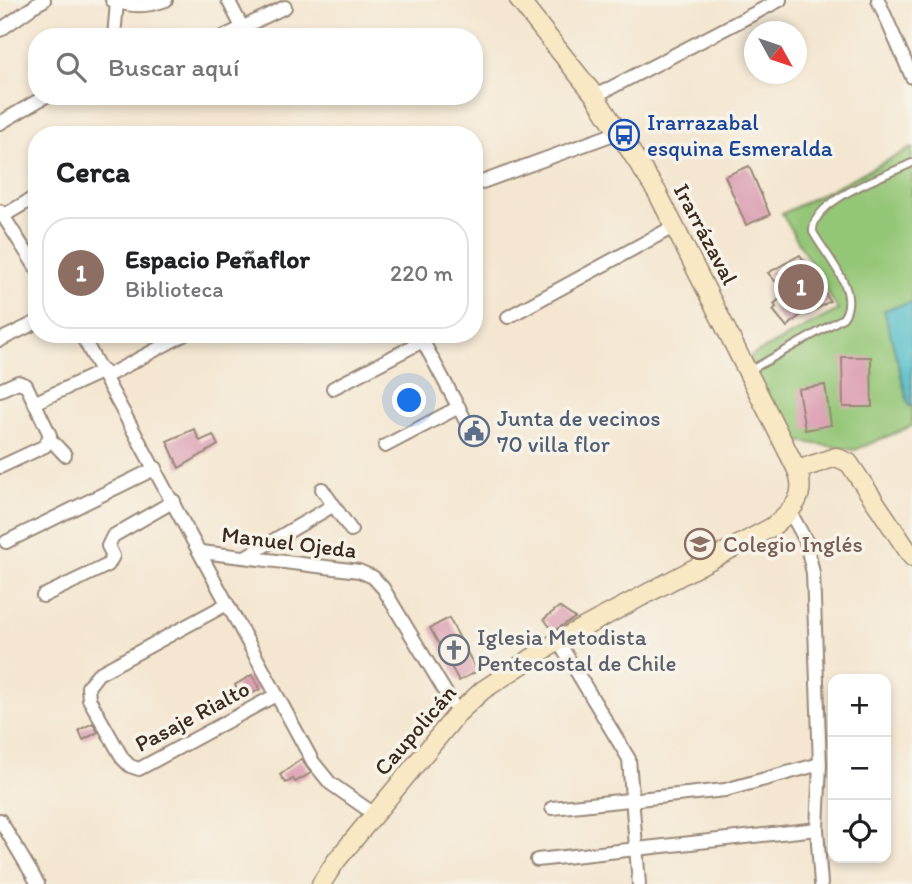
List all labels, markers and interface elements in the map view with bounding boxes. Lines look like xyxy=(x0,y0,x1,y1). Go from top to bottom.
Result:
north arrow xyxy=(744,21,807,84)
search box xyxy=(28,28,483,105)
icon: search xyxy=(52,48,90,86)
text: Buscar aquí xyxy=(108,51,239,83)
place label: Irarrazabal esquina Esmeralda xyxy=(647,108,833,162)
bus stop icon: Irarrazabal esquina Esmeralda xyxy=(607,118,641,152)
text: Cerca xyxy=(56,153,130,190)
street label: Irarrázaval xyxy=(668,179,745,290)
text: Espacio Peñaflor xyxy=(125,243,310,275)
text: 1 xyxy=(76,259,86,287)
text: 220 m xyxy=(390,259,453,287)
pin: 1 xyxy=(778,261,824,313)
text: Biblioteca xyxy=(125,275,224,303)
your location xyxy=(392,383,426,417)
place label: Junta de vecinos 70 villa flor xyxy=(497,404,661,458)
public building icon: Junta de vecinos 70 villa flor xyxy=(457,414,491,448)
street label: Manuel Ojeda xyxy=(220,520,358,564)
school or university icon: Colegio Inglés xyxy=(683,527,717,561)
place label: Colegio Inglés xyxy=(723,530,863,558)
place label: Iglesia Metodista Pentecostal de Chile xyxy=(477,623,677,677)
church icon: Iglesia Metodista Pentecostal de Chile xyxy=(437,633,471,667)
street label: Pasaje Rialto xyxy=(130,674,254,758)
map controls xyxy=(828,674,891,863)
button: + xyxy=(828,674,891,737)
street label: Caupolicán xyxy=(368,679,462,781)
button: − xyxy=(828,737,891,800)
button: locate xyxy=(828,800,891,863)

